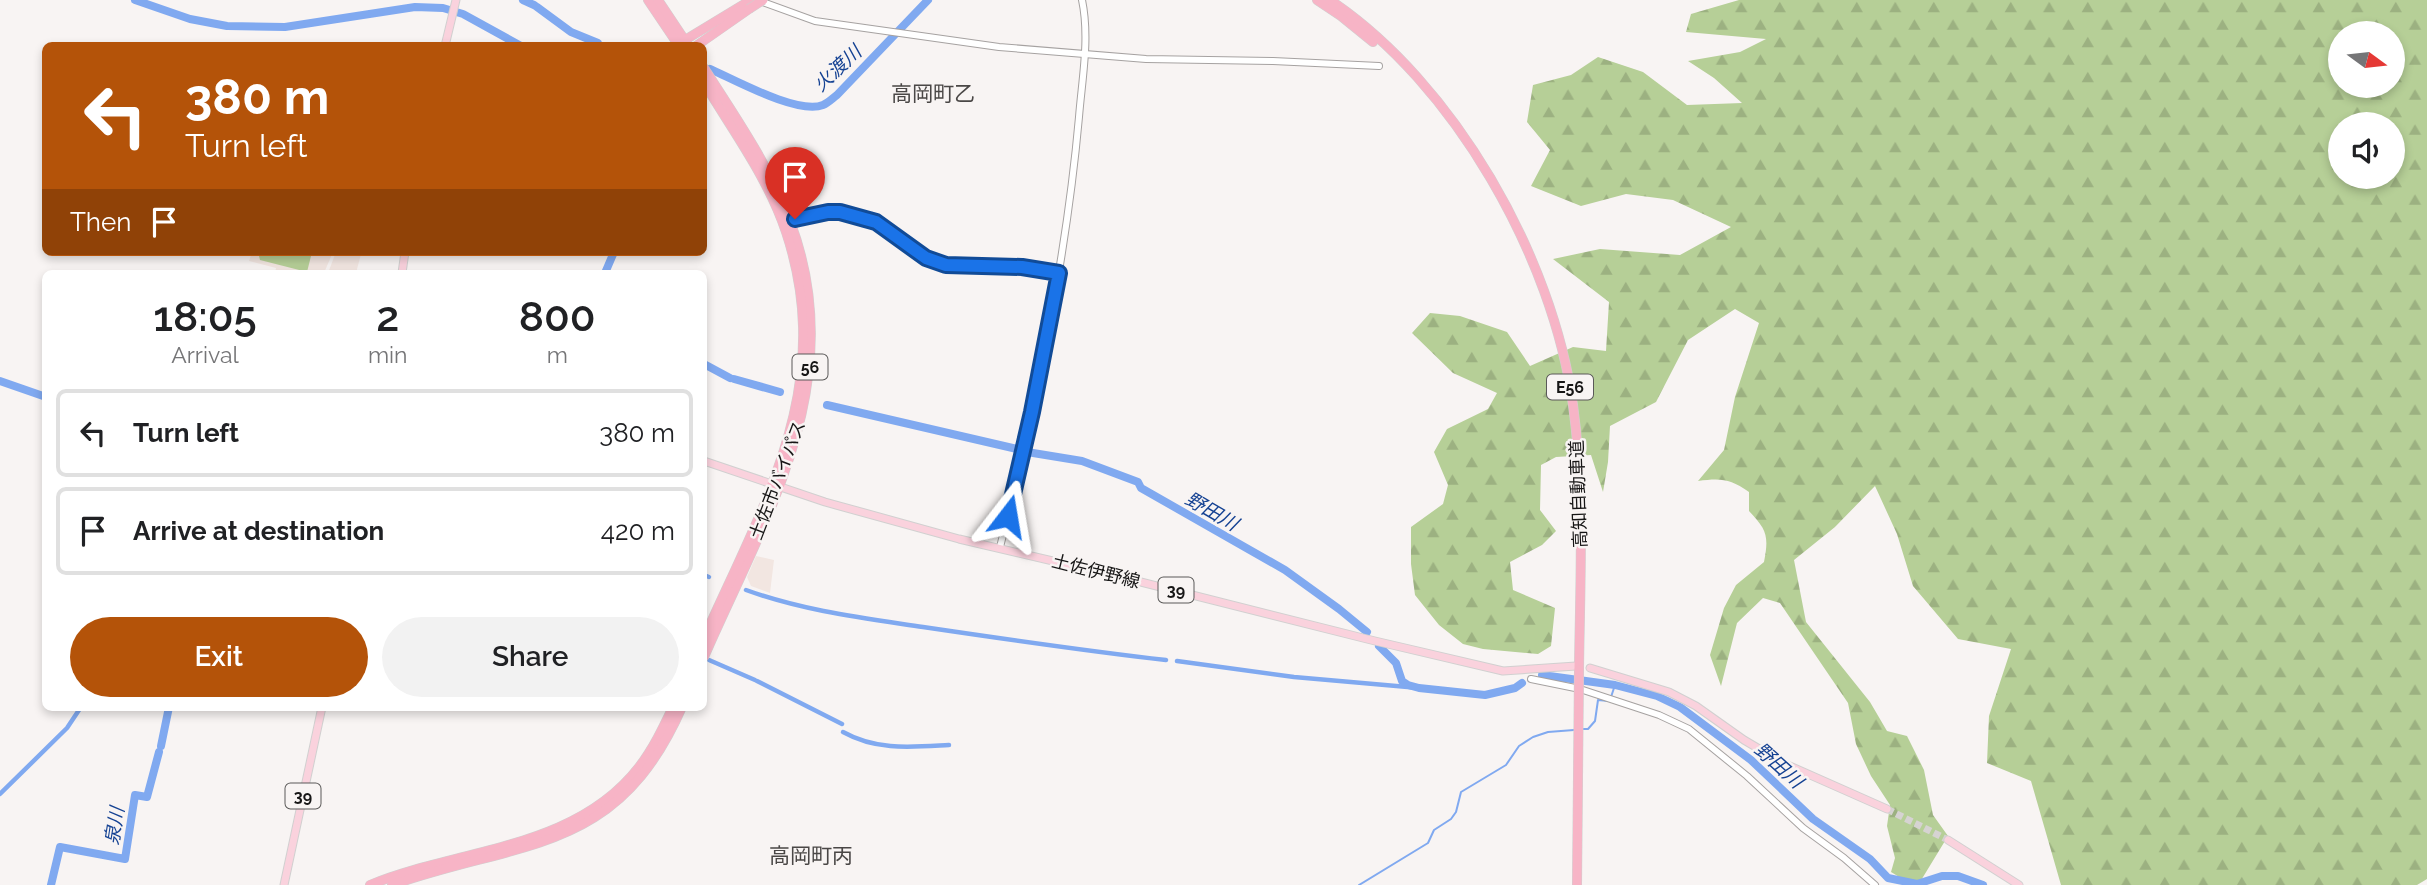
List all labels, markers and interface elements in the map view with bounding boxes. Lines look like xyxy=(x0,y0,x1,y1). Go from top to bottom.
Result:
north arrow xyxy=(2328,21,2404,98)
map controls xyxy=(2328,21,2405,189)
water label: 火渡川 xyxy=(809,39,867,95)
text: 380 m xyxy=(185,68,329,125)
icon: left xyxy=(70,70,161,161)
district label: 高岡町乙 xyxy=(891,81,975,106)
button: sound xyxy=(2328,112,2405,189)
text: Turn left xyxy=(185,127,307,164)
pin xyxy=(765,147,825,219)
icon: arrive xyxy=(776,158,814,196)
icon: arrive xyxy=(145,203,183,241)
text: Then xyxy=(70,207,131,237)
text: 18:05 xyxy=(153,292,257,341)
text: 2 xyxy=(376,292,399,341)
text: 800 xyxy=(519,292,596,341)
text: Arrival xyxy=(171,341,239,368)
text: min xyxy=(368,341,408,368)
text: m xyxy=(547,341,568,368)
road number: 56 xyxy=(792,354,828,380)
road number: E56 xyxy=(1547,374,1593,400)
icon: left xyxy=(74,414,112,452)
text: Turn left xyxy=(133,418,239,448)
text: 380 m xyxy=(599,418,675,448)
street label: 土佐市バイパス xyxy=(745,418,809,542)
street label: 高知自動車道 xyxy=(1566,440,1590,548)
position arrow xyxy=(971,479,1045,553)
water label: 野田川 xyxy=(1182,487,1244,536)
icon: arrive xyxy=(74,512,112,550)
text: Arrive at destination xyxy=(133,516,384,546)
text: 420 m xyxy=(601,516,675,546)
street label: 土佐伊野線 xyxy=(1050,550,1142,592)
road number: 39 xyxy=(1158,578,1194,603)
button: Exit xyxy=(70,617,368,697)
button: Share xyxy=(382,617,679,697)
water label: 野田川 xyxy=(1750,738,1809,794)
road number: 39 xyxy=(286,783,320,808)
water label: 泉川 xyxy=(100,804,128,846)
district label: 高岡町丙 xyxy=(769,843,853,868)

